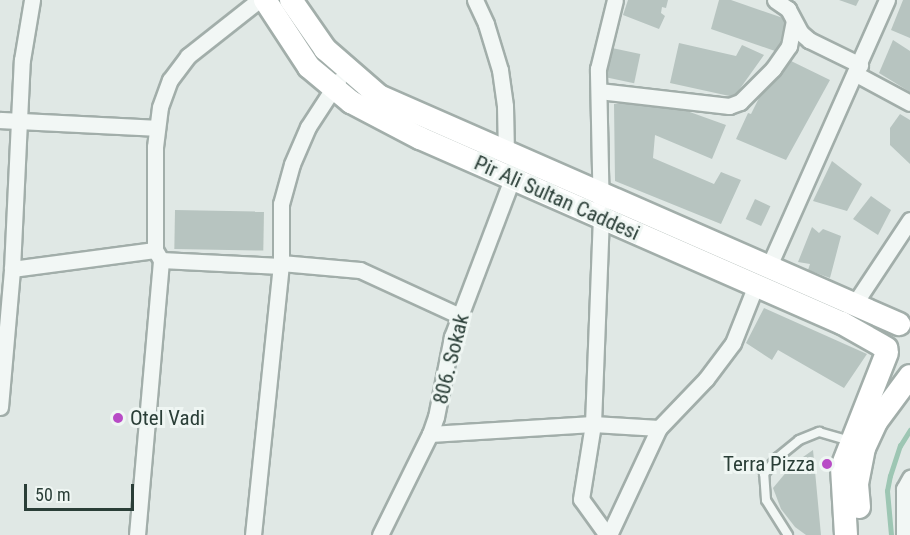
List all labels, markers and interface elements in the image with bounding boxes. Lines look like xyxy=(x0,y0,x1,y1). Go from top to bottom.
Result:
street label: Pir Ali Sultan Caddesi xyxy=(470,150,644,246)
street label: 806. Sokak xyxy=(428,311,474,407)
place label: Otel Vadi xyxy=(130,405,205,431)
marker: Otel Vadi xyxy=(111,411,125,425)
place label: Terra Pizza xyxy=(723,451,815,477)
marker: Terra Pizza xyxy=(820,457,834,471)
scale bar xyxy=(27,472,136,510)
text: 50 m xyxy=(35,484,70,505)

